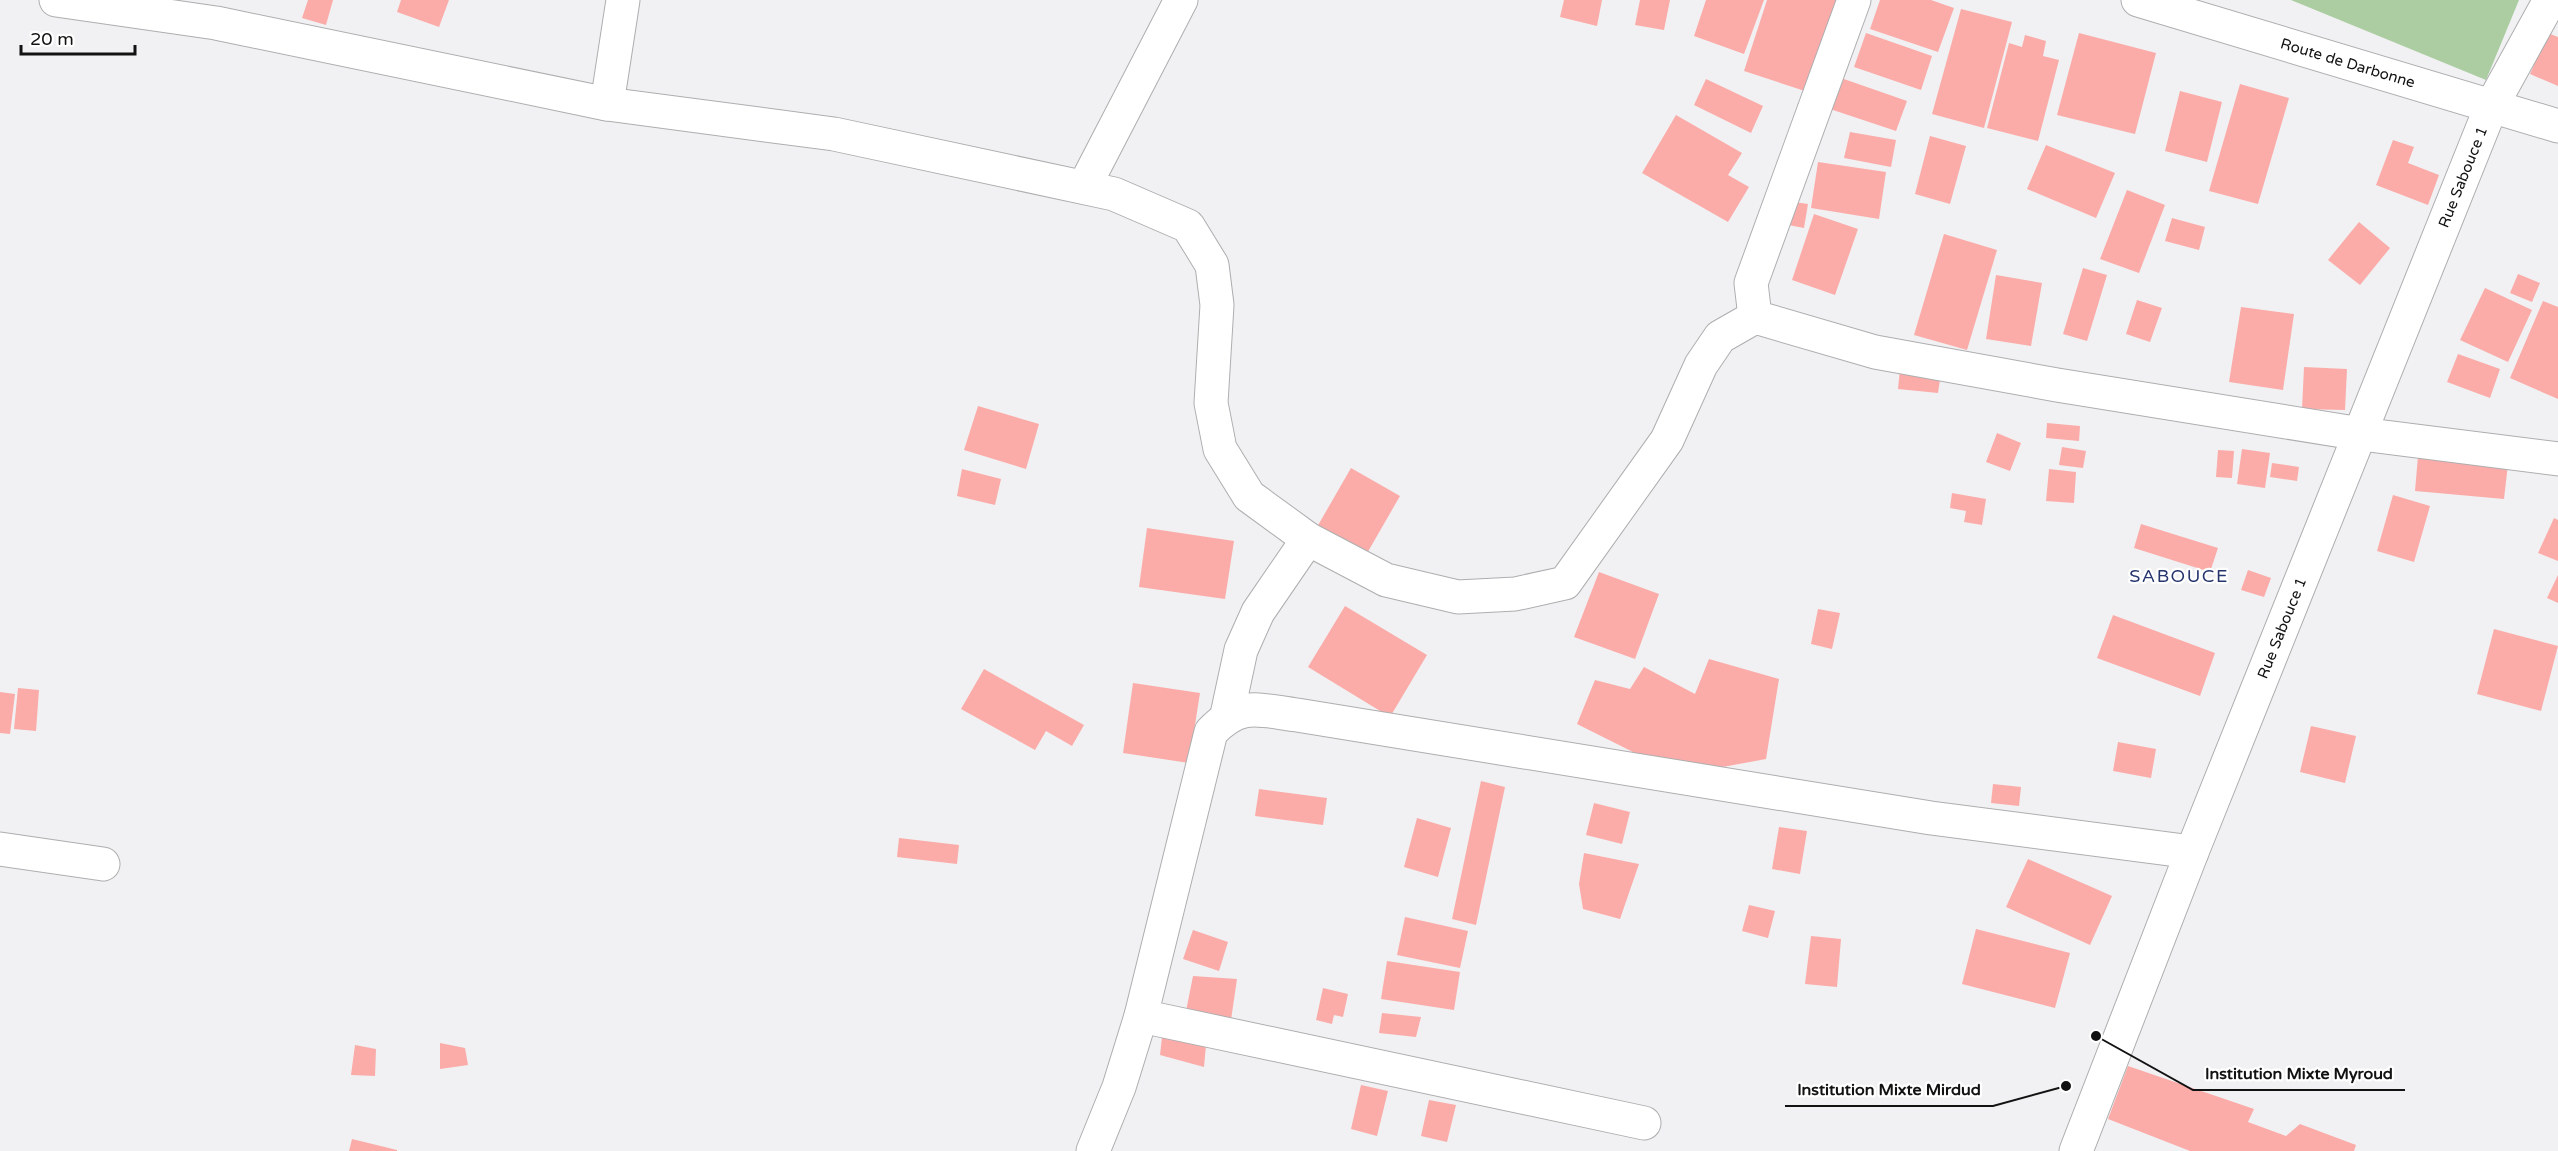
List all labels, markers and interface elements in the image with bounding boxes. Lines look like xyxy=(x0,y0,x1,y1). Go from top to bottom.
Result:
scale bar xyxy=(21,18,135,56)
text: 20 m xyxy=(30,28,74,50)
street label: Route de Darbonne xyxy=(2278,34,2417,92)
street label: Rue Sabouce 1 xyxy=(2435,124,2491,230)
district label: SABOUCE xyxy=(2129,565,2229,587)
street label: Rue Sabouce 1 xyxy=(2254,575,2310,681)
callout: Institution Mixte Myroud xyxy=(2193,1056,2405,1090)
text: Institution Mixte Myroud xyxy=(2205,1064,2393,1084)
callout: Institution Mixte Mirdud xyxy=(1785,1072,1993,1106)
text: Institution Mixte Mirdud xyxy=(1797,1080,1981,1100)

